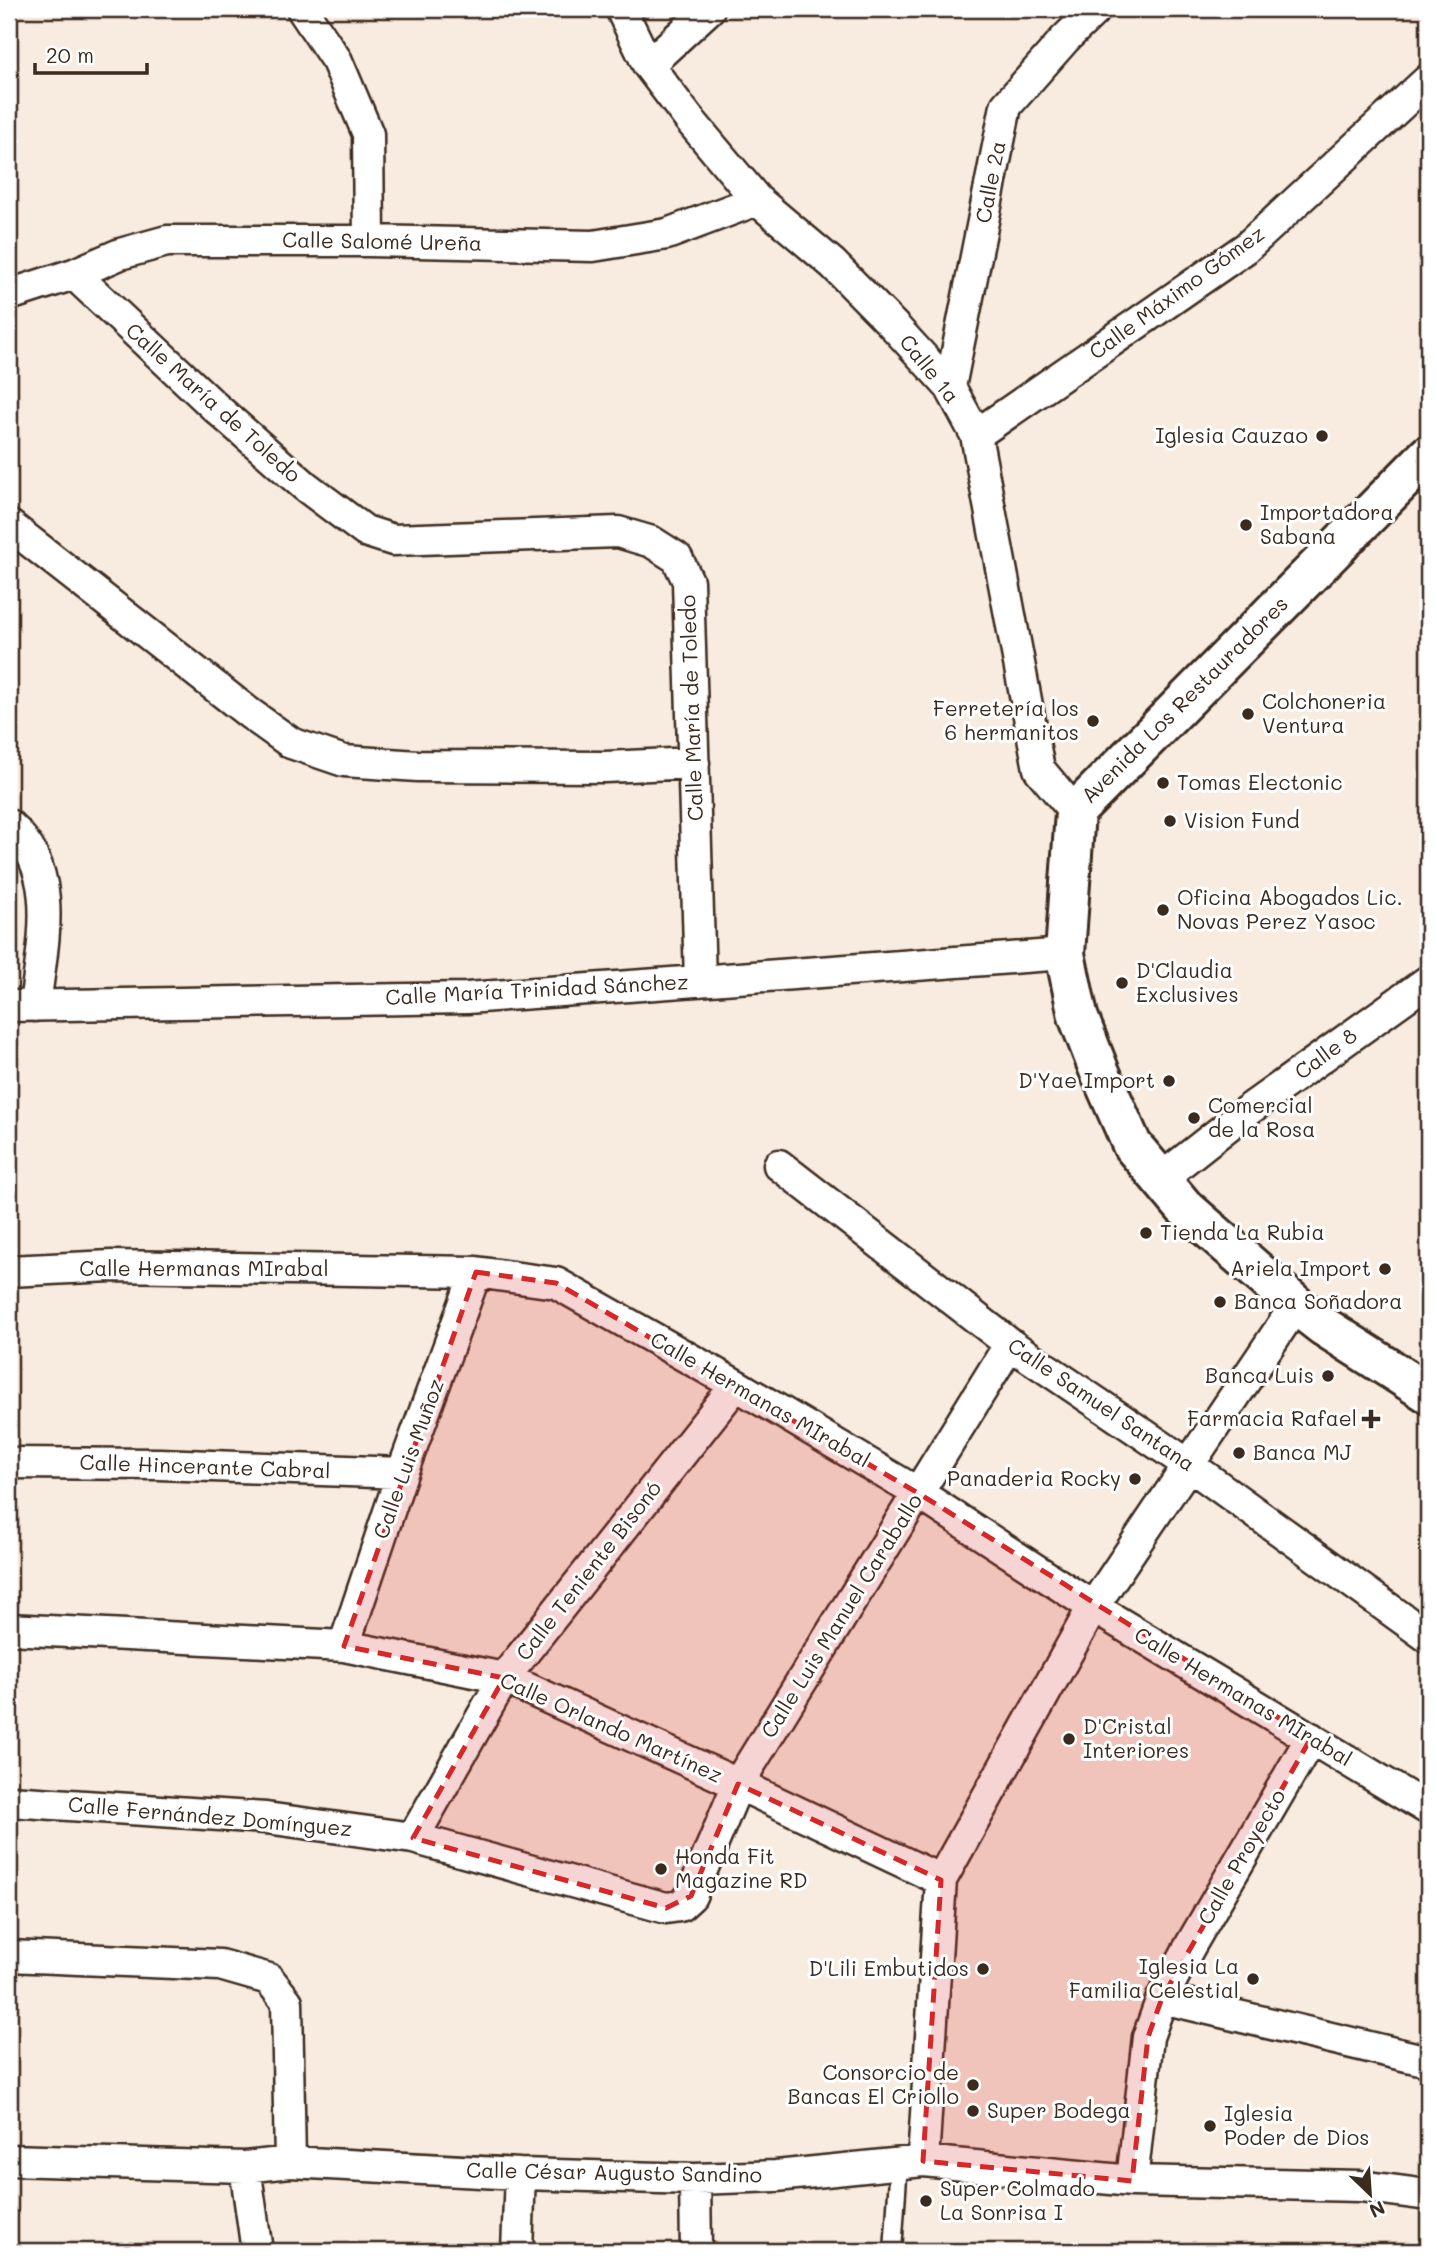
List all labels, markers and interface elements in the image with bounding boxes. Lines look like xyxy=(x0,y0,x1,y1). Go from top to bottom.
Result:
scale bar xyxy=(35,32,147,76)
text: 20 m xyxy=(46,41,94,68)
street label: Calle 2a xyxy=(968,138,1011,225)
street label: Calle Máximo Gómez xyxy=(1083,219,1269,365)
street label: Calle Salomé Ureña xyxy=(282,225,482,256)
street label: Calle María de Toledo xyxy=(121,316,307,488)
street label: Calle 1a xyxy=(894,328,966,408)
place label: Iglesia Cauzao xyxy=(1155,421,1308,448)
marker: Iglesia Cauzao xyxy=(1314,428,1330,444)
place label: Importadora Sabana xyxy=(1260,498,1394,549)
marker: Importadora Sabana xyxy=(1238,517,1254,533)
street label: Avenida Los Restauradores xyxy=(1075,590,1293,808)
street label: Calle María de Toledo xyxy=(673,594,708,822)
place label: Colchoneria Ventura xyxy=(1262,687,1386,738)
place label: Ferretería los 6 hermanitos xyxy=(933,694,1079,745)
marker: Colchoneria Ventura xyxy=(1240,706,1256,722)
marker: Ferretería los 6 hermanitos xyxy=(1085,713,1101,729)
place label: Tomas Electonic xyxy=(1177,768,1343,795)
marker: Tomas Electonic xyxy=(1155,775,1171,791)
place label: Vision Fund xyxy=(1184,806,1300,833)
marker: Vision Fund xyxy=(1162,813,1178,829)
place label: Oficina Abogados Lic. Novas Perez Yasoc xyxy=(1177,883,1403,934)
marker: Oficina Abogados Lic. Novas Perez Yasoc xyxy=(1155,902,1171,918)
place label: D'Claudia Exclusives xyxy=(1136,956,1239,1007)
street label: Calle María Trinidad Sánchez xyxy=(385,967,689,1010)
marker: D'Claudia Exclusives xyxy=(1114,975,1130,991)
street label: Calle 8 xyxy=(1288,1021,1362,1085)
place label: D'Yae Import xyxy=(1018,1066,1155,1093)
marker: D'Yae Import xyxy=(1161,1073,1177,1089)
place label: Comercial de la Rosa xyxy=(1208,1091,1315,1142)
marker: Comercial de la Rosa xyxy=(1186,1110,1202,1126)
place label: Tienda La Rubia xyxy=(1160,1218,1325,1245)
marker: Tienda La Rubia xyxy=(1138,1225,1154,1241)
street label: Calle Hermanas MIrabal xyxy=(79,1254,329,1281)
place label: Ariela Import xyxy=(1230,1254,1371,1281)
marker: Ariela Import xyxy=(1377,1261,1393,1277)
place label: Banca Soñadora xyxy=(1234,1287,1402,1314)
marker: Banca Soñadora xyxy=(1212,1294,1228,1310)
street label: Calle Hermanas MIrabal xyxy=(646,1325,876,1473)
street label: Calle Samuel Santana xyxy=(1003,1331,1201,1476)
place label: Banca Luis xyxy=(1205,1361,1314,1388)
marker: Banca Luis xyxy=(1320,1368,1336,1384)
street label: Calle Luis Muñoz xyxy=(366,1375,449,1542)
place label: Farmacia Rafael xyxy=(1187,1404,1357,1431)
marker: Farmacia Rafael xyxy=(1363,1411,1379,1427)
place label: Banca MJ xyxy=(1253,1438,1352,1465)
marker: Banca MJ xyxy=(1231,1445,1247,1461)
street label: Calle Hincerante Cabral xyxy=(79,1448,331,1483)
place label: Panaderia Rocky xyxy=(947,1464,1121,1491)
marker: Panaderia Rocky xyxy=(1127,1471,1143,1487)
street label: Calle Teniente Bisonó xyxy=(509,1475,666,1665)
street label: Calle Luis Manuel Caraballo xyxy=(754,1488,927,1742)
street label: Calle Hermanas MIrabal xyxy=(1130,1620,1358,1772)
street label: Calle Orlando Martínez xyxy=(496,1665,727,1788)
place label: D'Cristal Interiores xyxy=(1083,1712,1189,1763)
marker: D'Cristal Interiores xyxy=(1061,1731,1077,1747)
street label: Calle Proyecto xyxy=(1191,1784,1290,1929)
street label: Calle Fernández Domínguez xyxy=(67,1790,353,1841)
place label: Honda Fit Magazine RD xyxy=(675,1842,807,1893)
marker: Honda Fit Magazine RD xyxy=(653,1861,669,1877)
place label: Iglesia La Familia Celestial xyxy=(1069,1952,1239,2003)
place label: D'Lili Embutidos xyxy=(809,1954,969,1981)
marker: D'Lili Embutidos xyxy=(975,1961,991,1977)
marker: Iglesia La Familia Celestial xyxy=(1245,1971,1261,1987)
place label: Consorcio de Bancas El Criollo xyxy=(787,2058,959,2109)
marker: Consorcio de Bancas El Criollo xyxy=(965,2077,981,2093)
place label: Super Bodega xyxy=(987,2096,1131,2123)
place label: Iglesia Poder de Dios xyxy=(1224,2099,1369,2150)
marker: Super Bodega xyxy=(965,2103,981,2119)
marker: Iglesia Poder de Dios xyxy=(1202,2118,1218,2134)
street label: Calle César Augusto Sandino xyxy=(466,2155,762,2188)
north arrow xyxy=(1336,2158,1406,2228)
place label: Super Colmado La Sonrisa I xyxy=(940,2174,1095,2225)
marker: Super Colmado La Sonrisa I xyxy=(918,2193,934,2209)
text: N xyxy=(1366,2195,1389,2224)

